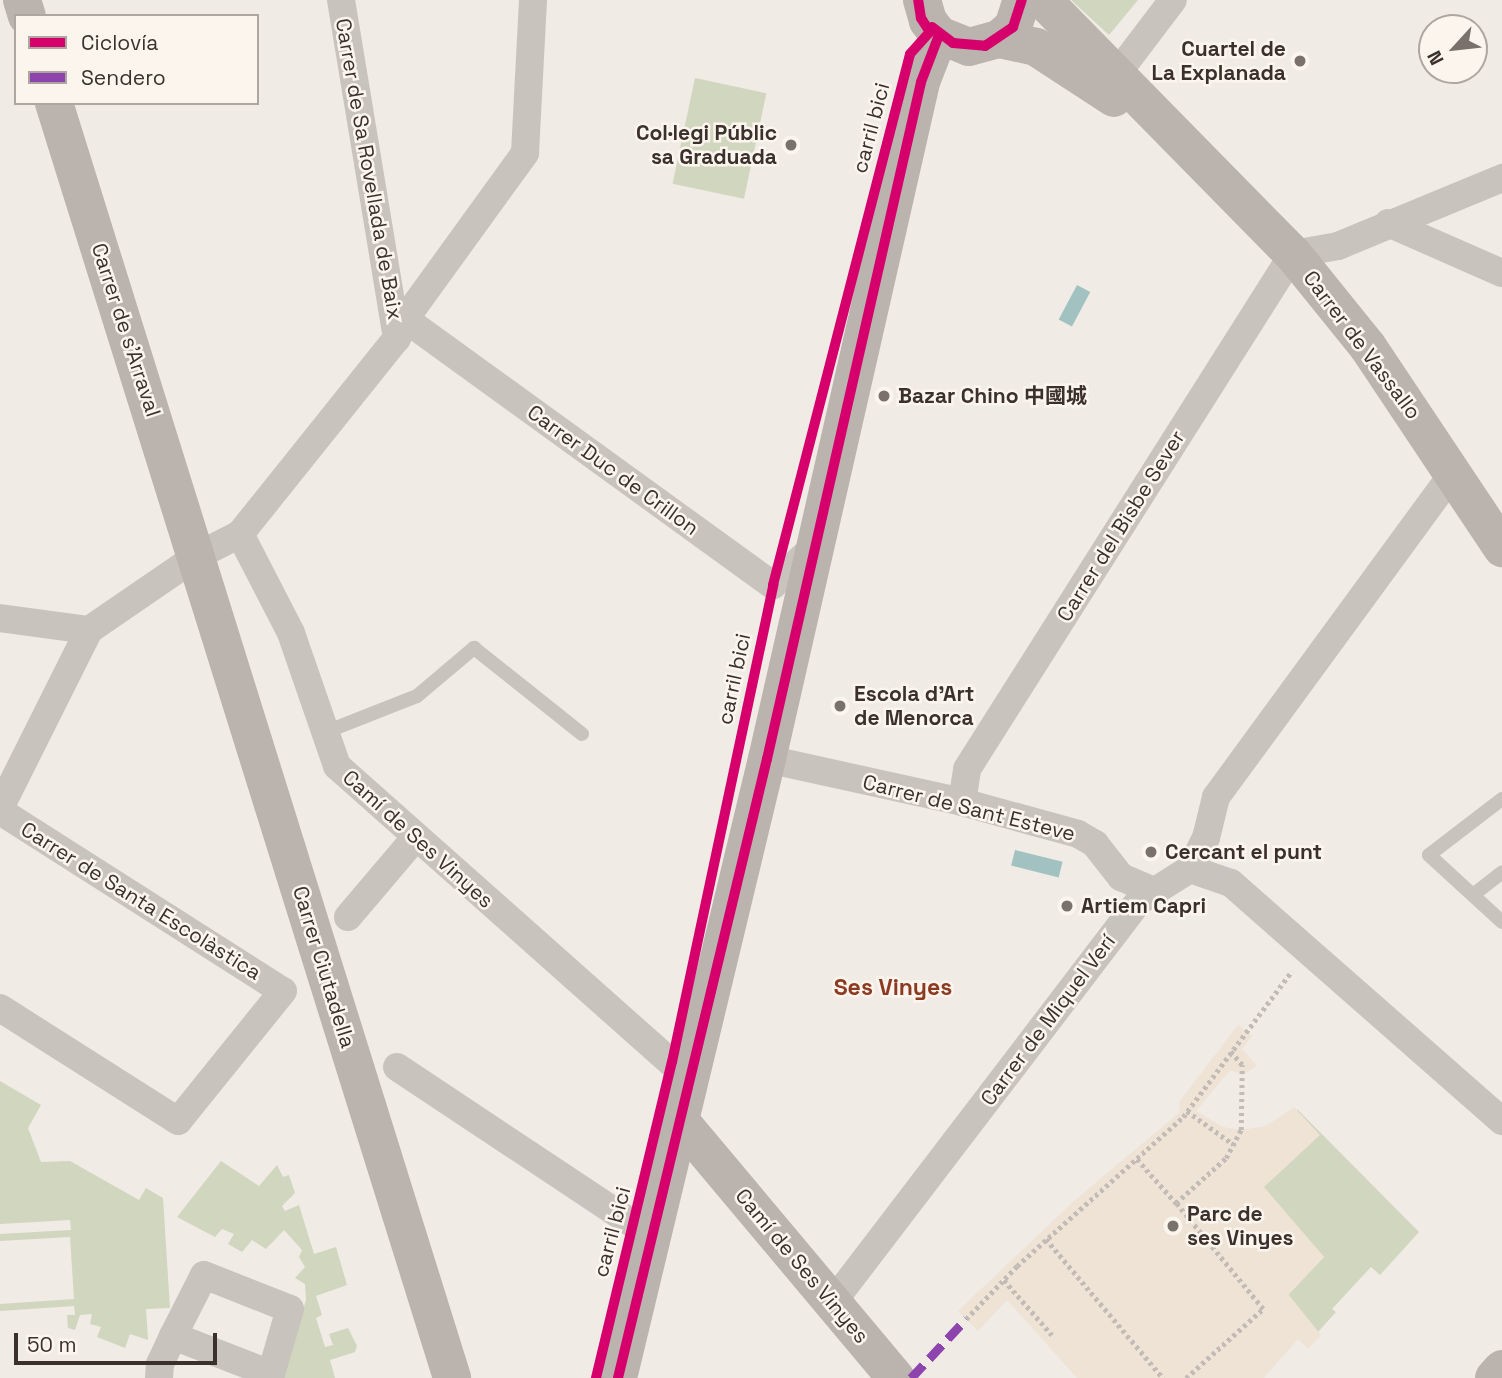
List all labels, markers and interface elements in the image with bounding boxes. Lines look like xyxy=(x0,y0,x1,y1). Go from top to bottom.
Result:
legend xyxy=(14,14,259,105)
north arrow xyxy=(1418,14,1488,84)
street label: Carrer de Sa Rovellada de Baix xyxy=(330,16,408,322)
text: Ciclovía xyxy=(81,29,158,56)
place label: Cuartel de La Explanada xyxy=(1152,36,1286,86)
text: N xyxy=(1422,47,1450,69)
marker: Cuartel de La Explanada xyxy=(1292,53,1308,69)
text: Sendero xyxy=(81,64,166,91)
street label: carril bici xyxy=(847,80,895,176)
place label: Col·legi Públic sa Graduada xyxy=(636,120,777,170)
marker: Col·legi Públic sa Graduada xyxy=(783,137,799,153)
street label: Carrer de s'Arraval xyxy=(86,240,166,420)
street label: Carrer de Vassallo xyxy=(1298,266,1426,424)
place label: Bazar Chino 中國城 xyxy=(898,383,1087,409)
marker: Bazar Chino 中國城 xyxy=(876,388,892,404)
street label: Carrer Duc de Crillon xyxy=(522,399,704,541)
street label: Carrer del Bisbe Sever xyxy=(1052,426,1190,626)
street label: carril bici xyxy=(712,631,756,727)
place label: Escola d'Art de Menorca xyxy=(854,681,974,731)
marker: Escola d'Art de Menorca xyxy=(832,698,848,714)
street label: Camí de Ses Vinyes xyxy=(337,765,499,913)
street label: Carrer de Sant Esteve xyxy=(860,769,1078,847)
street label: Carrer de Santa Escolàstica xyxy=(16,817,266,985)
place label: Cercant el punt xyxy=(1165,839,1322,865)
marker: Cercant el punt xyxy=(1143,844,1159,860)
street label: Carrer Ciutadella xyxy=(287,883,361,1051)
place label: Artiem Capri xyxy=(1081,893,1206,919)
marker: Artiem Capri xyxy=(1059,898,1075,914)
street label: Carrer de Miquel Verí xyxy=(975,929,1121,1111)
district label: Ses Vinyes xyxy=(834,973,952,1001)
street label: Camí de Ses Vinyes xyxy=(730,1183,874,1349)
street label: carril bici xyxy=(588,1184,636,1280)
place label: Parc de ses Vinyes xyxy=(1187,1201,1294,1251)
marker: Parc de ses Vinyes xyxy=(1165,1218,1181,1234)
scale bar xyxy=(18,1318,220,1362)
text: 50 m xyxy=(27,1331,77,1358)

